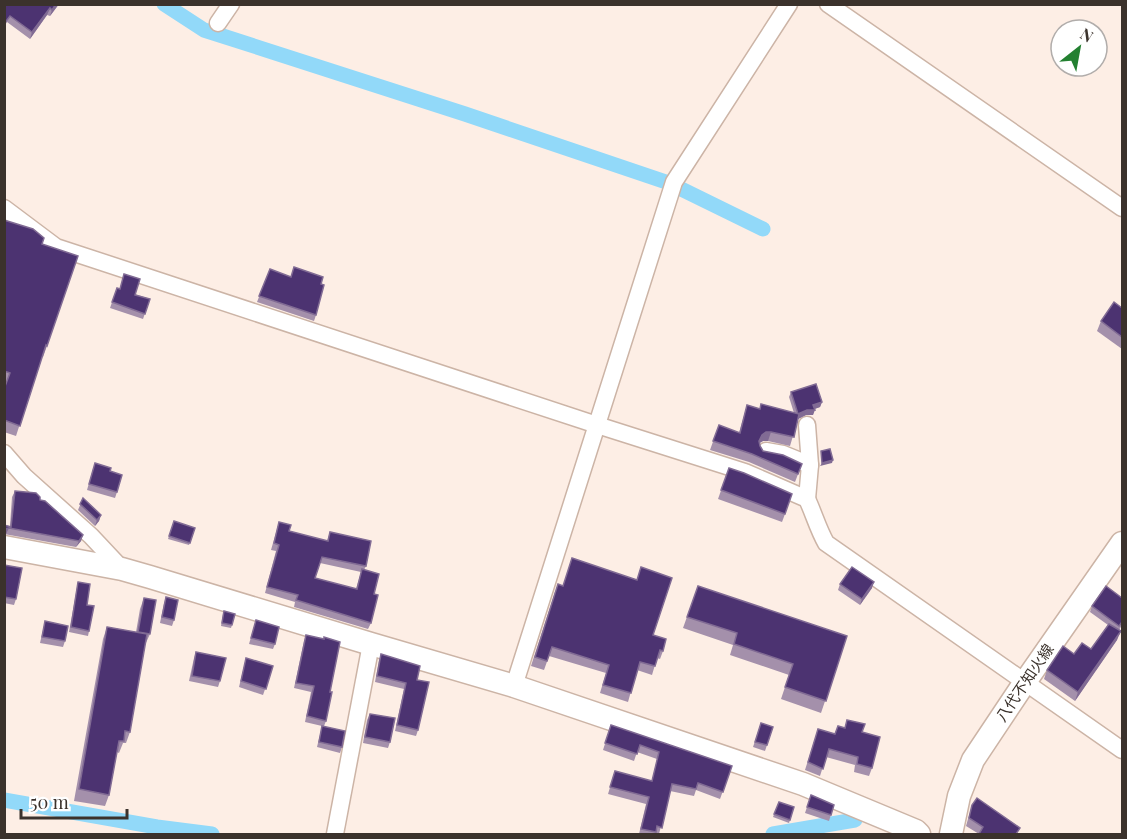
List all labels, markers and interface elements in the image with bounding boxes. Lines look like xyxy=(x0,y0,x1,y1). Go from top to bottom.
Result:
north arrow xyxy=(1049,18,1109,78)
text: N xyxy=(1077,23,1098,47)
street label: 八代不知火線 xyxy=(991,640,1058,725)
scale bar xyxy=(21,782,128,820)
text: 50 m xyxy=(30,790,69,814)

